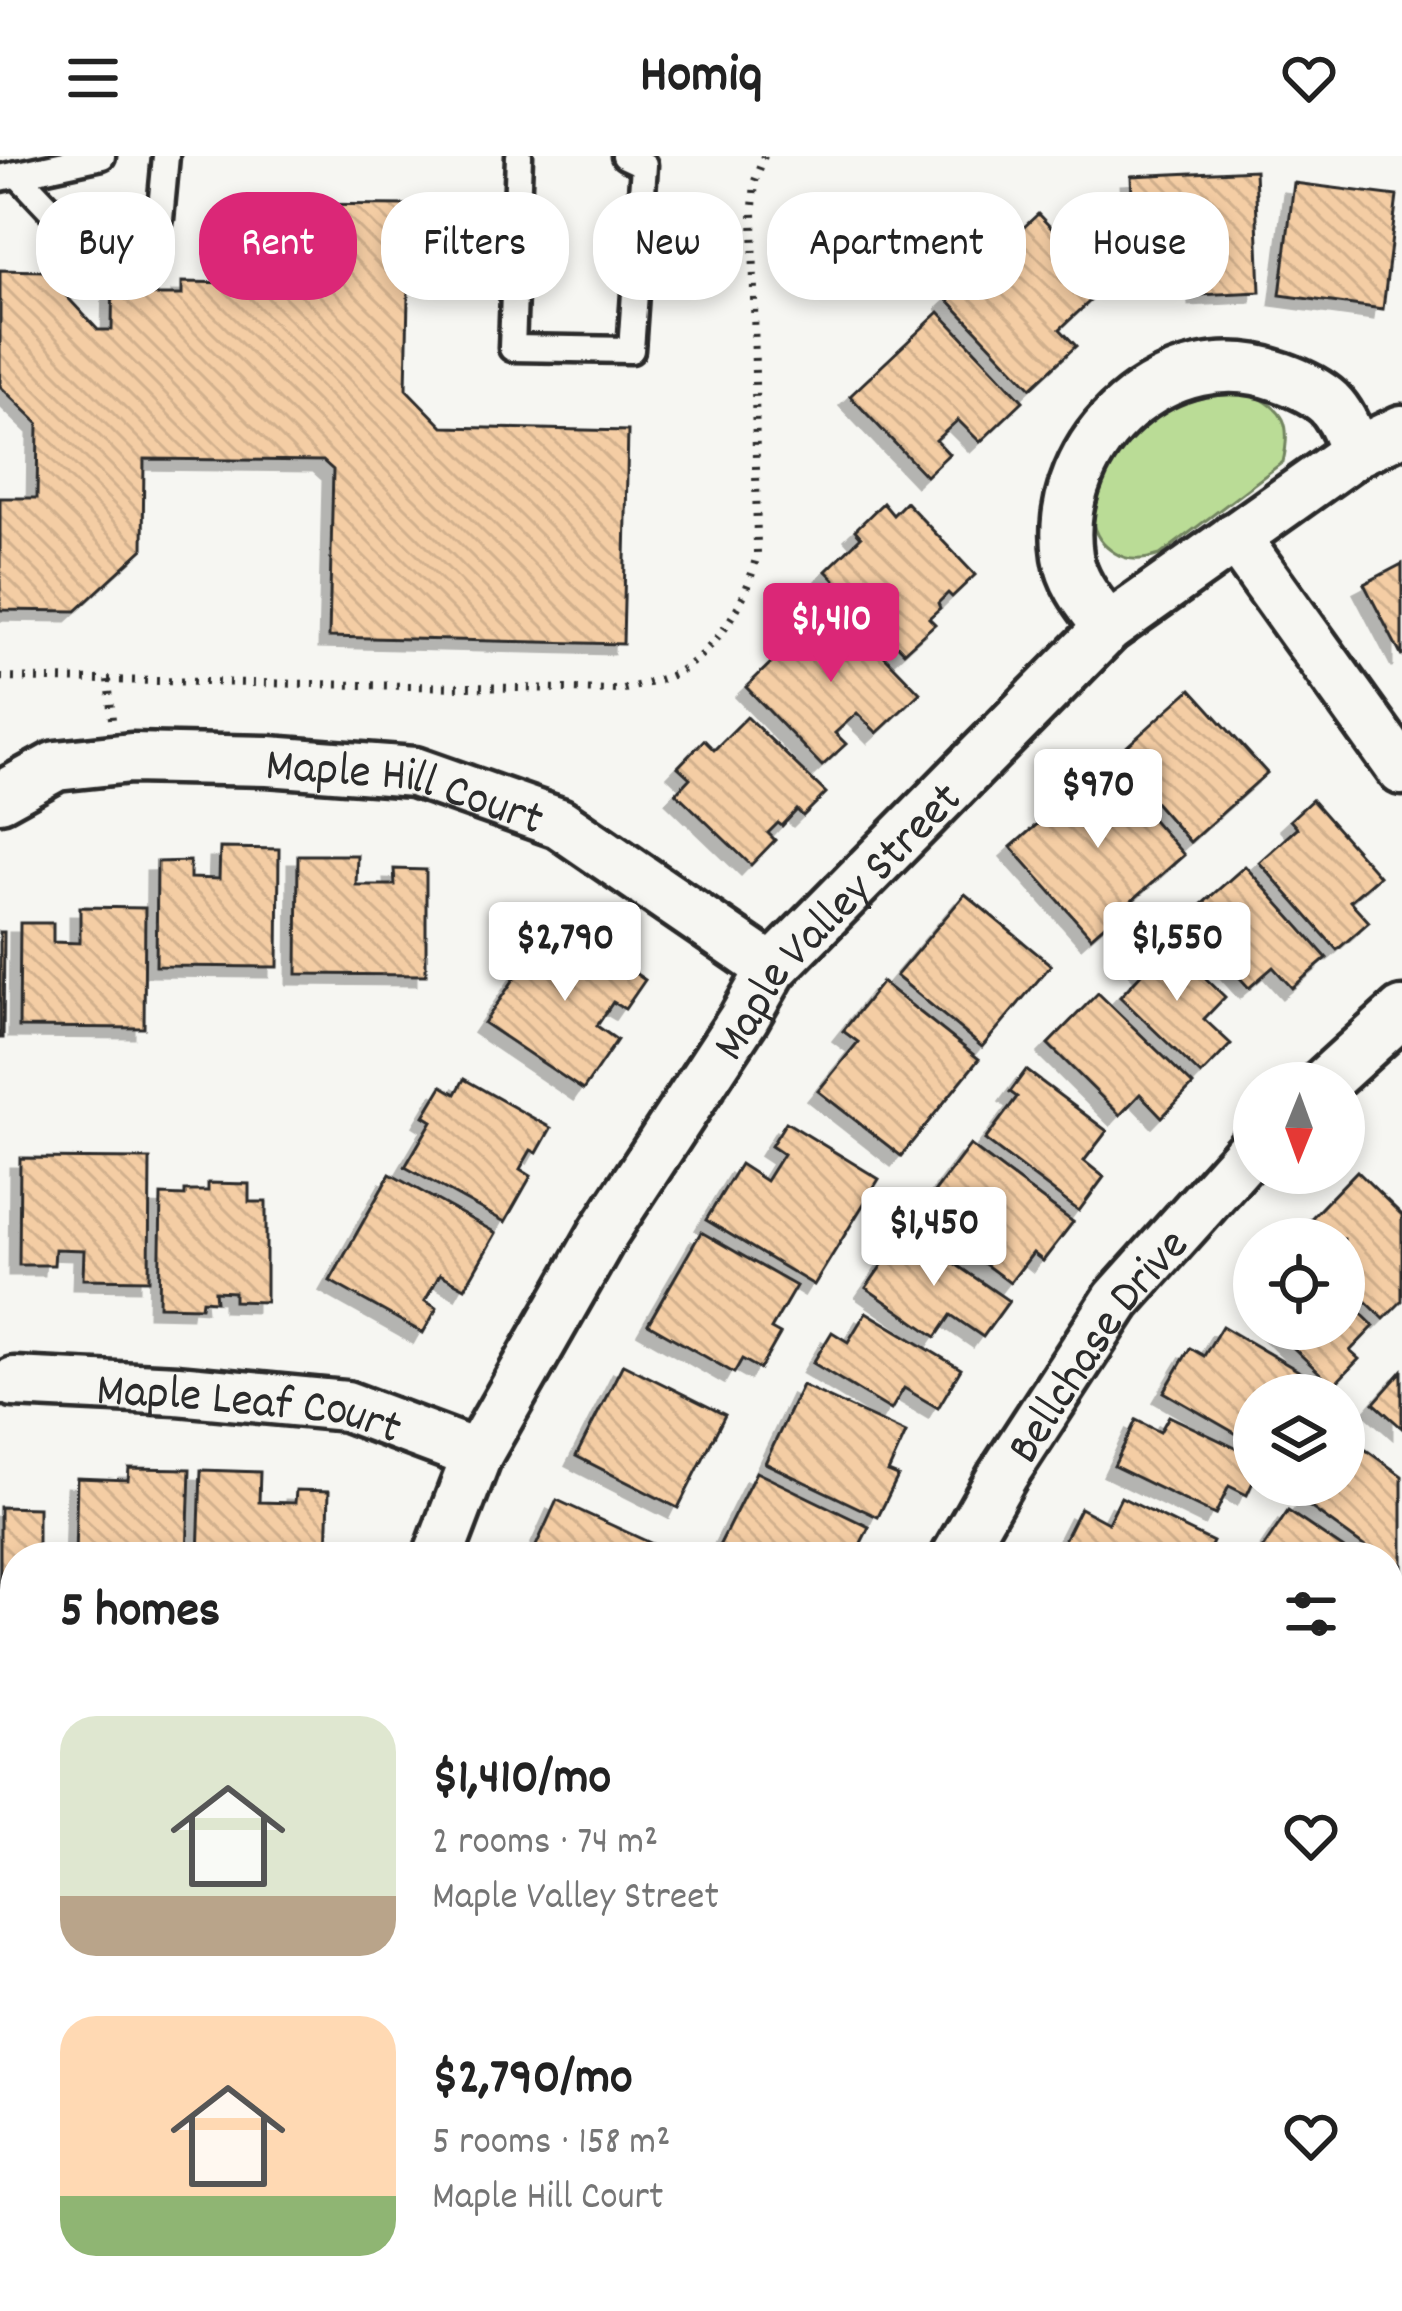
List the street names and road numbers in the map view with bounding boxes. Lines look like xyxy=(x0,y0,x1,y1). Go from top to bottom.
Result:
street label: Maple Hill Court xyxy=(263,734,552,857)
street label: Maple Valley Street xyxy=(698,769,981,1076)
street label: Bellchase Drive xyxy=(993,1215,1208,1479)
street label: Maple Leaf Court xyxy=(94,1359,410,1466)

